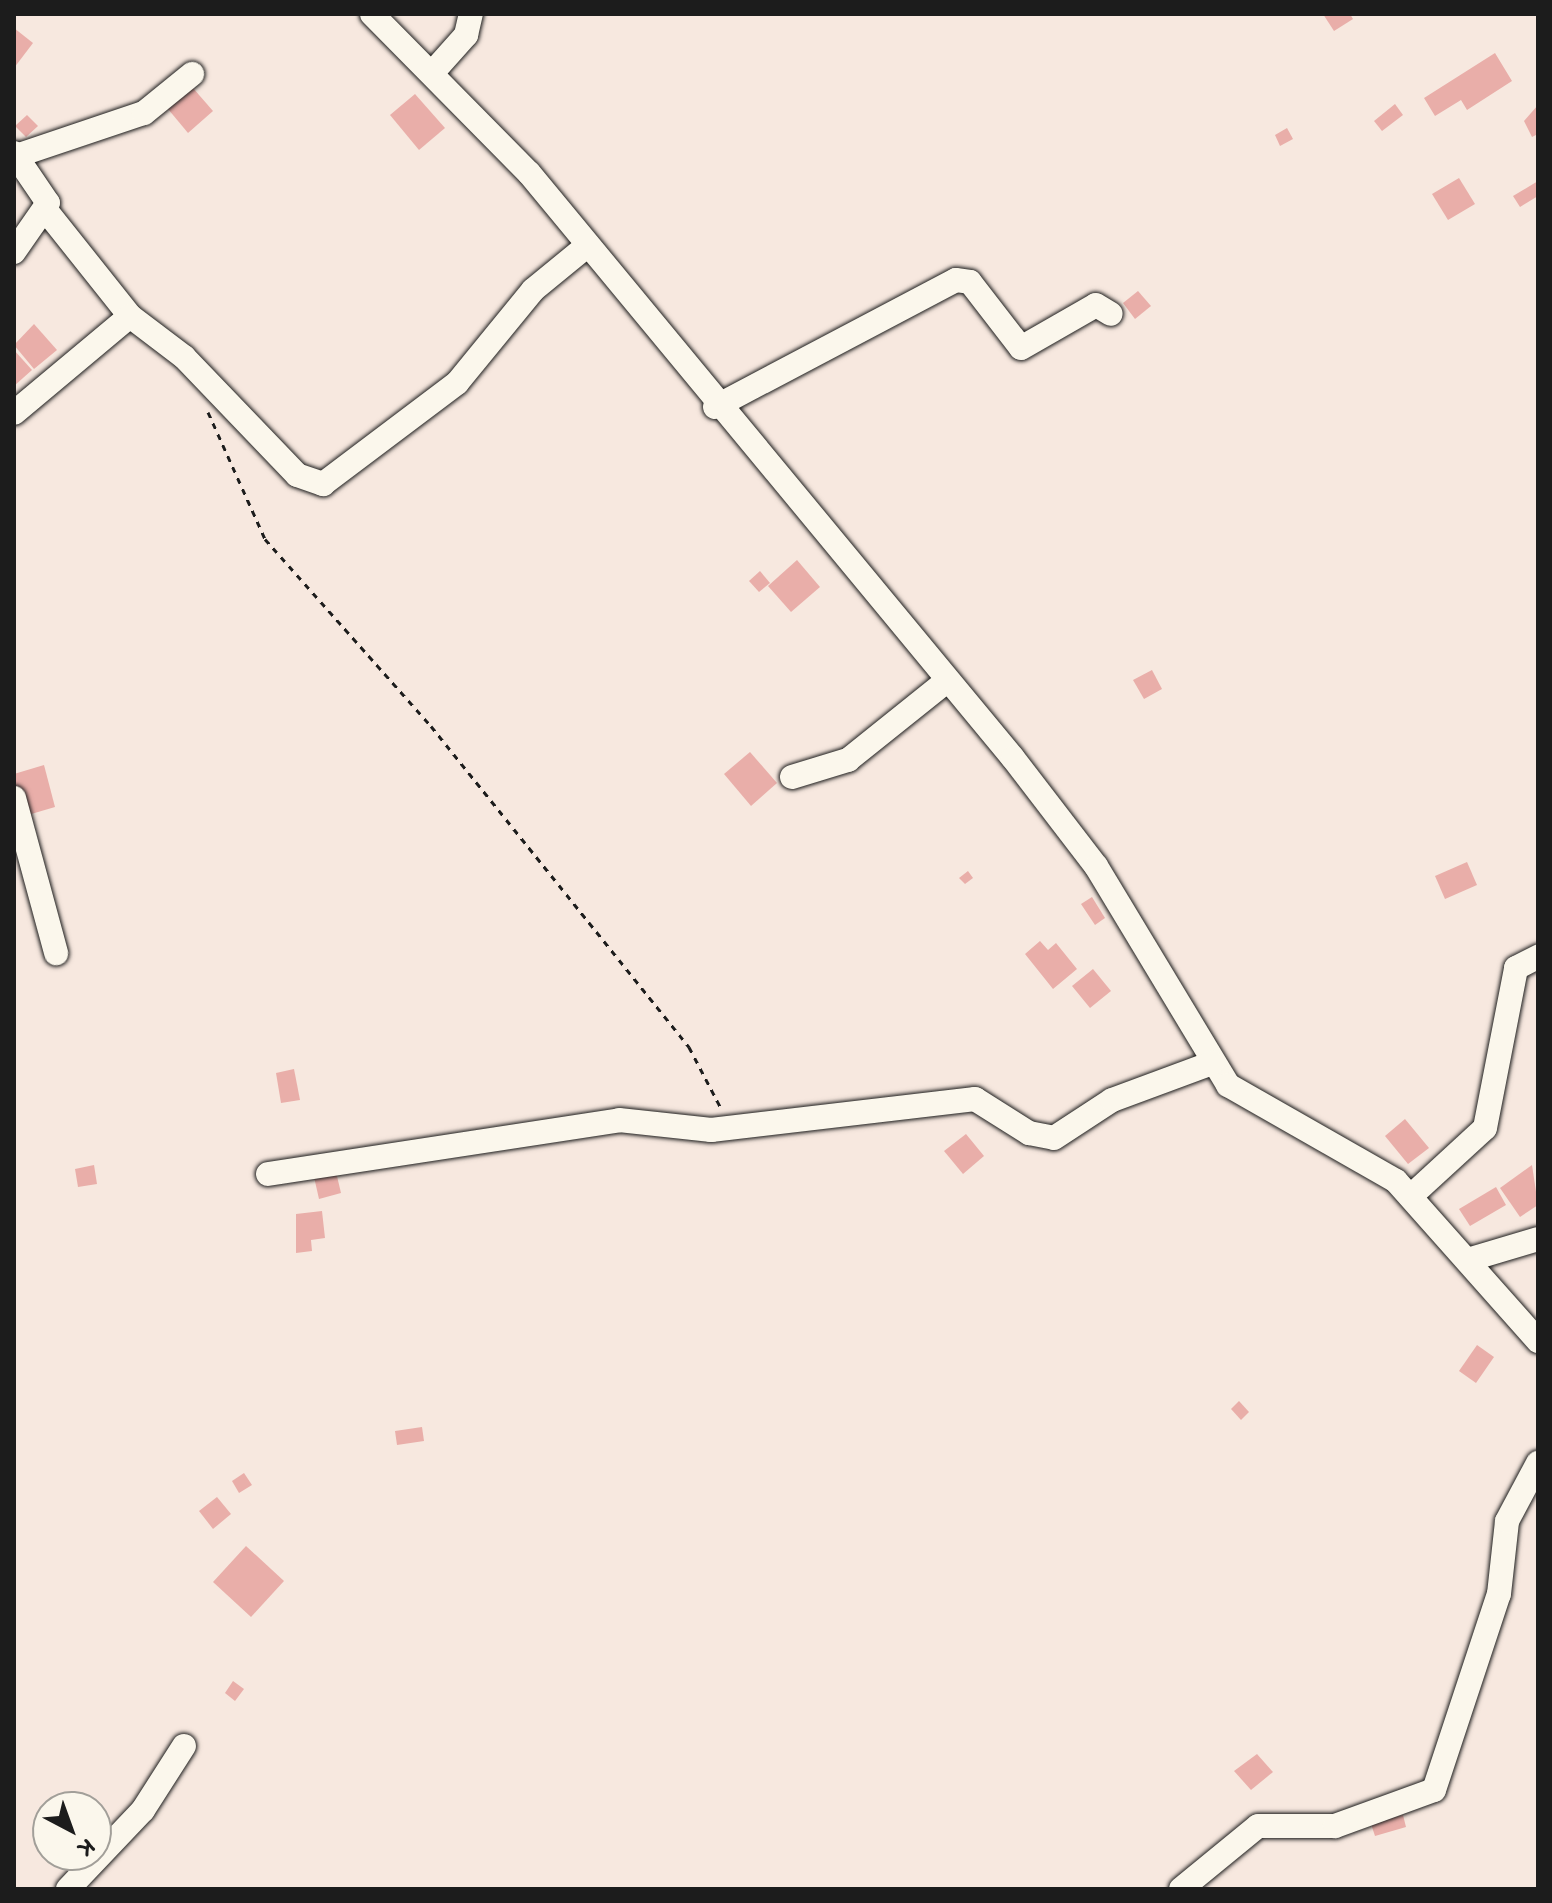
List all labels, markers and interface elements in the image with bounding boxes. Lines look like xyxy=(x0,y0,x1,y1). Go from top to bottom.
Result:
north arrow xyxy=(32,1791,112,1871)
text: K xyxy=(73,1833,101,1863)

